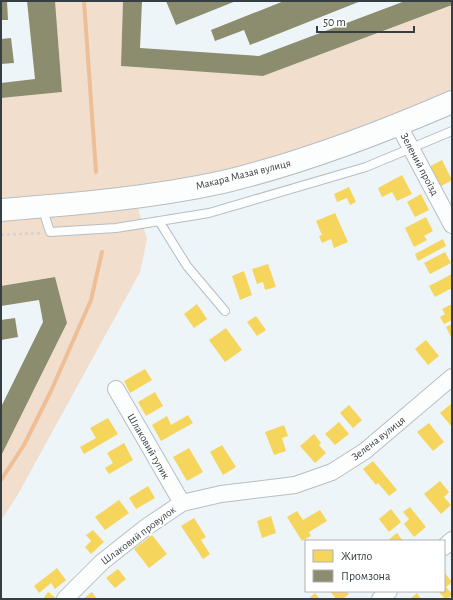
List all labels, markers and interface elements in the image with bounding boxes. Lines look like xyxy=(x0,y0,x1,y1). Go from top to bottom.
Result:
scale bar xyxy=(317,8,414,34)
text: 50 m xyxy=(323,16,346,28)
street label: Зелений проїзд xyxy=(398,131,441,198)
street label: Макара Мазая вулиця xyxy=(194,157,292,192)
street label: Шлаковий тупик xyxy=(125,412,172,481)
street label: Зелена вулиця xyxy=(349,414,407,463)
street label: Шлаковий провулок xyxy=(99,504,178,567)
legend xyxy=(305,540,445,592)
text: Житло xyxy=(341,550,373,562)
text: Промзона xyxy=(341,570,391,582)

